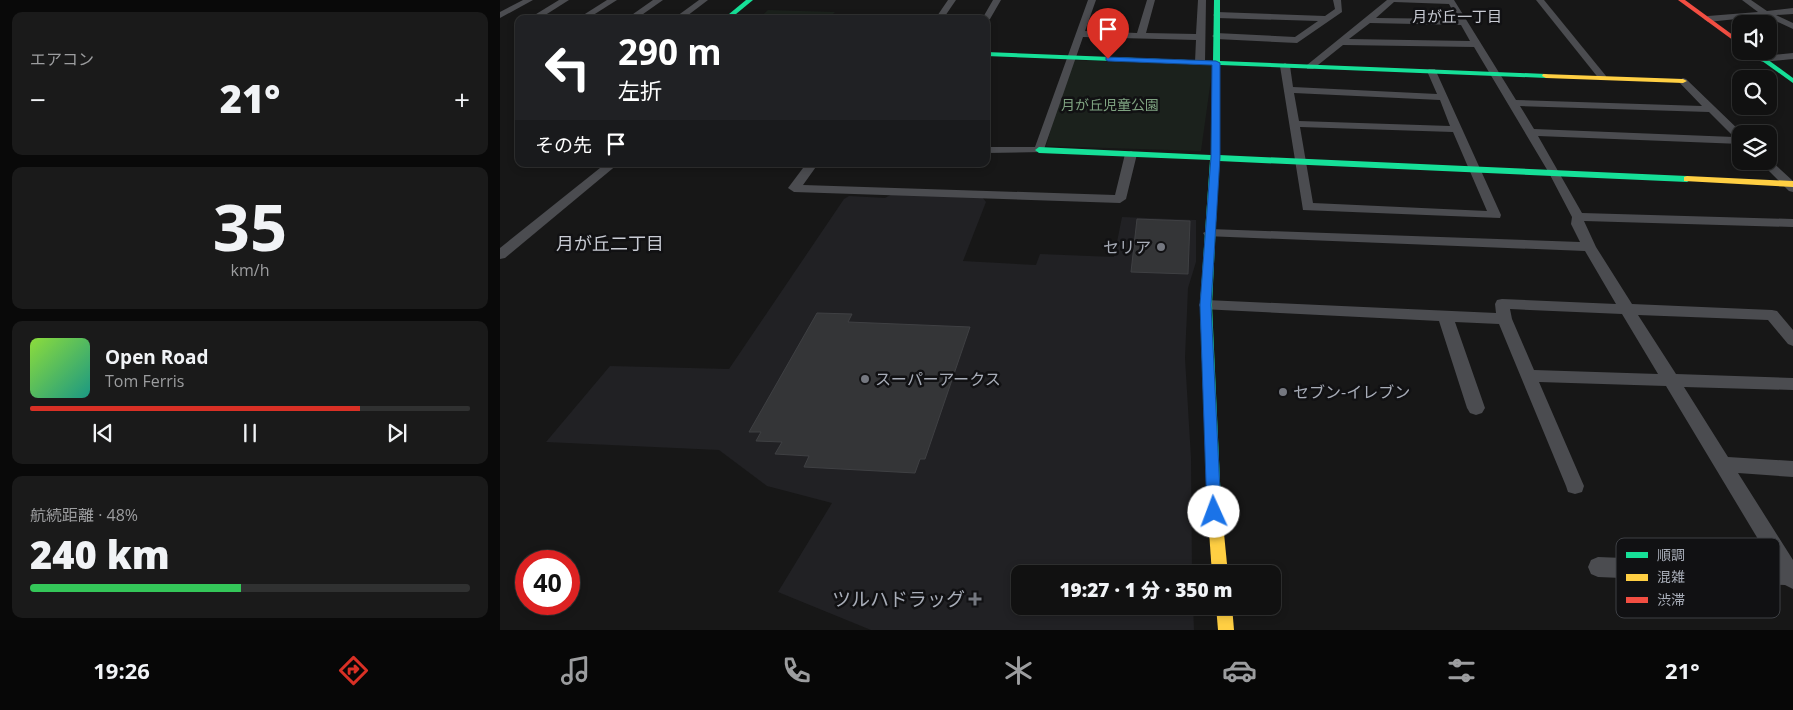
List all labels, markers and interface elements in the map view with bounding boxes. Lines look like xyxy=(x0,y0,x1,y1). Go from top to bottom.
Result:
district label: 月が丘一丁目 xyxy=(1412,6,1502,26)
pin xyxy=(1087,8,1129,59)
icon: arrive xyxy=(1094,15,1122,43)
map controls xyxy=(1732,15,1777,170)
button: sound xyxy=(1732,15,1777,60)
text: 290 m xyxy=(618,28,722,75)
icon: left xyxy=(535,35,600,100)
text: エアコン xyxy=(30,48,94,70)
button: search xyxy=(1732,70,1777,115)
text: 21° xyxy=(220,72,280,124)
text: 左折 xyxy=(618,75,662,105)
text: − xyxy=(30,80,46,118)
text: + xyxy=(454,80,470,118)
park label: 月が丘児童公園 xyxy=(1061,95,1159,114)
button: layers xyxy=(1732,125,1777,170)
icon: arrive xyxy=(602,130,630,158)
text: その先 xyxy=(535,132,592,158)
text: 35 xyxy=(213,182,287,270)
district label: 月が丘二丁目 xyxy=(556,231,664,255)
place label: セリア xyxy=(1103,236,1151,258)
marker: セリア xyxy=(1155,241,1167,253)
text: km/h xyxy=(231,259,269,281)
text: Open Road xyxy=(105,344,209,370)
place label: スーパーアークス xyxy=(875,368,1001,390)
text: Tom Ferris xyxy=(105,370,184,392)
marker: スーパーアークス xyxy=(859,373,871,385)
place label: セブン-イレブン xyxy=(1293,381,1410,403)
marker: セブン-イレブン xyxy=(1277,386,1289,398)
icon: previous xyxy=(89,419,117,447)
icon: pause xyxy=(236,419,264,447)
icon: next xyxy=(383,419,411,447)
position arrow xyxy=(1187,485,1239,537)
text: 航続距離 · 48% xyxy=(30,504,138,526)
text: 240 km xyxy=(30,528,170,580)
legend xyxy=(1616,538,1780,618)
text: 順調 xyxy=(1657,545,1685,564)
speed limit sign: 40 xyxy=(515,550,580,615)
text: 混雑 xyxy=(1657,567,1685,586)
text: 19:27 · 1 分 · 350 m xyxy=(1059,577,1233,603)
place label: ツルハドラッグ xyxy=(832,586,965,612)
text: 渋滞 xyxy=(1657,590,1685,609)
marker: ツルハドラッグ xyxy=(969,593,981,605)
icon: directions xyxy=(336,653,371,688)
icon: music xyxy=(558,653,593,688)
icon: phone xyxy=(779,653,814,688)
icon: climate xyxy=(1001,653,1036,688)
icon: car xyxy=(1222,653,1257,688)
icon: filters xyxy=(1444,653,1479,688)
text: 19:26 xyxy=(93,655,150,685)
text: 21° xyxy=(1665,655,1700,685)

